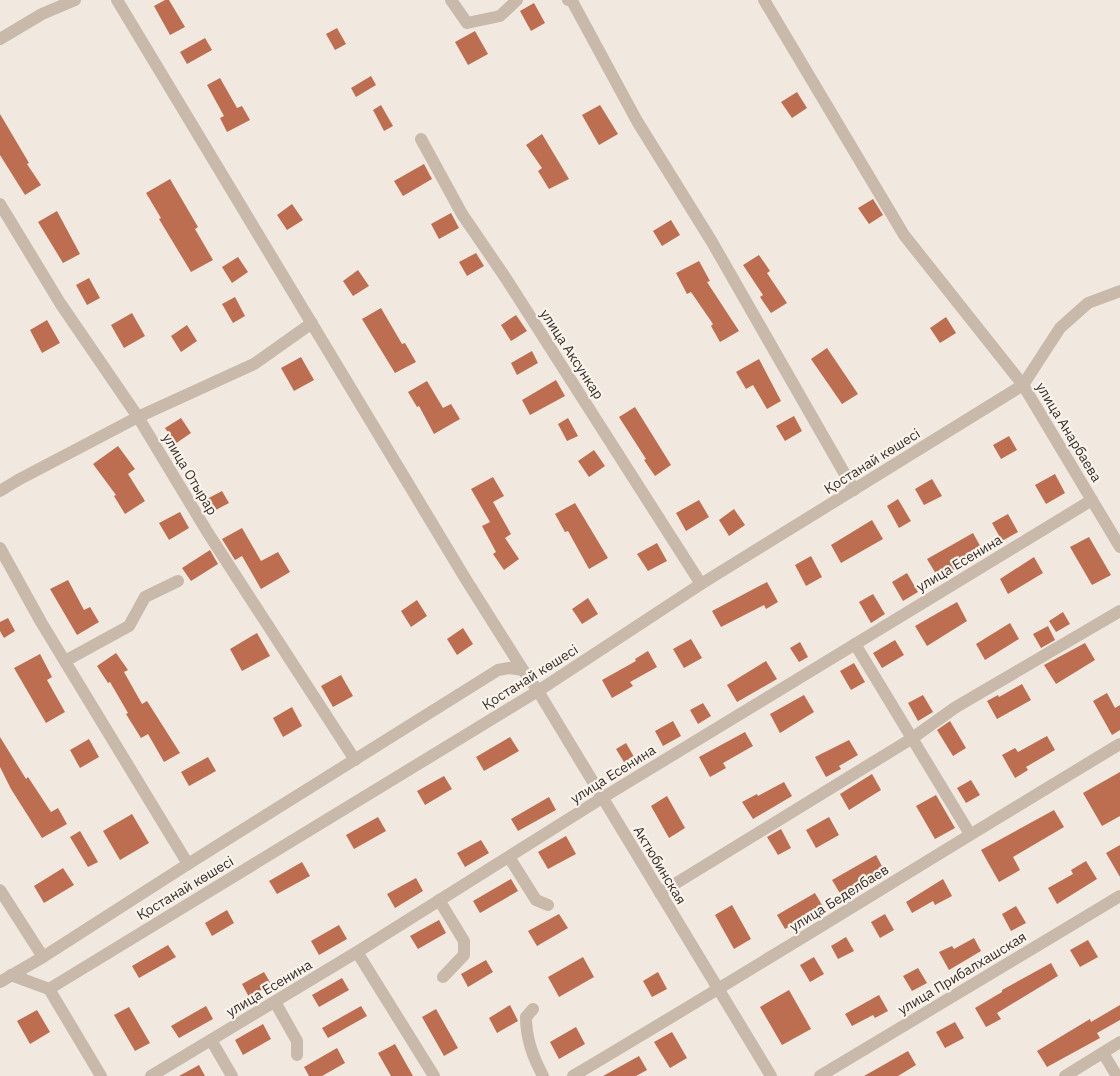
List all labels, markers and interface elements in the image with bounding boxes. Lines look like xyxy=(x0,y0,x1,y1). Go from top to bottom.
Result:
street label: улица Аксункар xyxy=(536,306,608,402)
street label: улица Анарбаева xyxy=(1032,379,1106,486)
street label: Қостанай көшесі xyxy=(821,424,923,498)
street label: улица Отырар xyxy=(158,430,222,518)
street label: улица Есенина xyxy=(913,530,1006,596)
street label: Қостанай көшесі xyxy=(479,640,581,714)
street label: улица Есенина xyxy=(567,740,659,807)
street label: Актюбинская xyxy=(630,823,690,907)
street label: Қостанай көшесі xyxy=(133,852,237,924)
street label: улица Беделбаев xyxy=(786,860,892,936)
street label: улица Прибалхашская xyxy=(894,927,1030,1019)
street label: улица Есенина xyxy=(223,955,316,1021)

